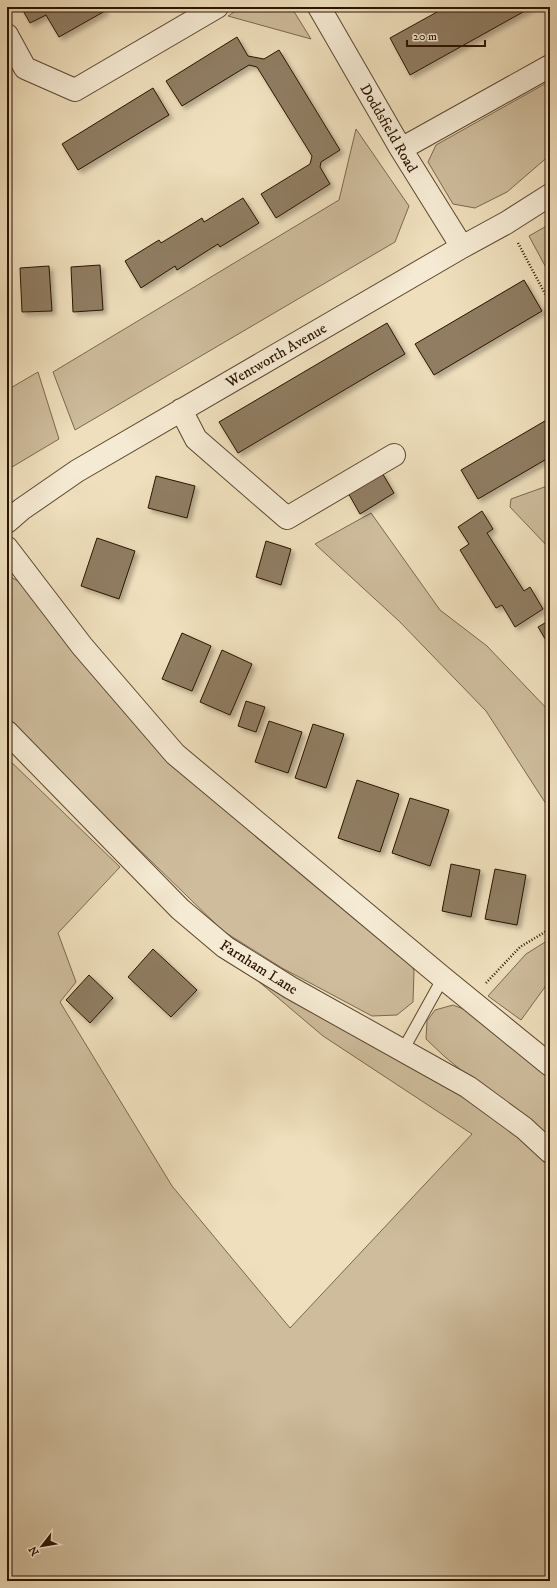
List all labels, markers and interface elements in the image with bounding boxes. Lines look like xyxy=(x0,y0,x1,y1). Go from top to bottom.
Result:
scale bar xyxy=(407,22,485,48)
text: 20 m xyxy=(413,29,437,44)
street label: Doddsfield Road xyxy=(355,80,422,176)
street label: Wentworth Avenue xyxy=(222,319,330,392)
street label: Farnham Lane xyxy=(216,936,301,999)
north arrow xyxy=(22,1526,62,1566)
text: N xyxy=(26,1543,43,1558)

